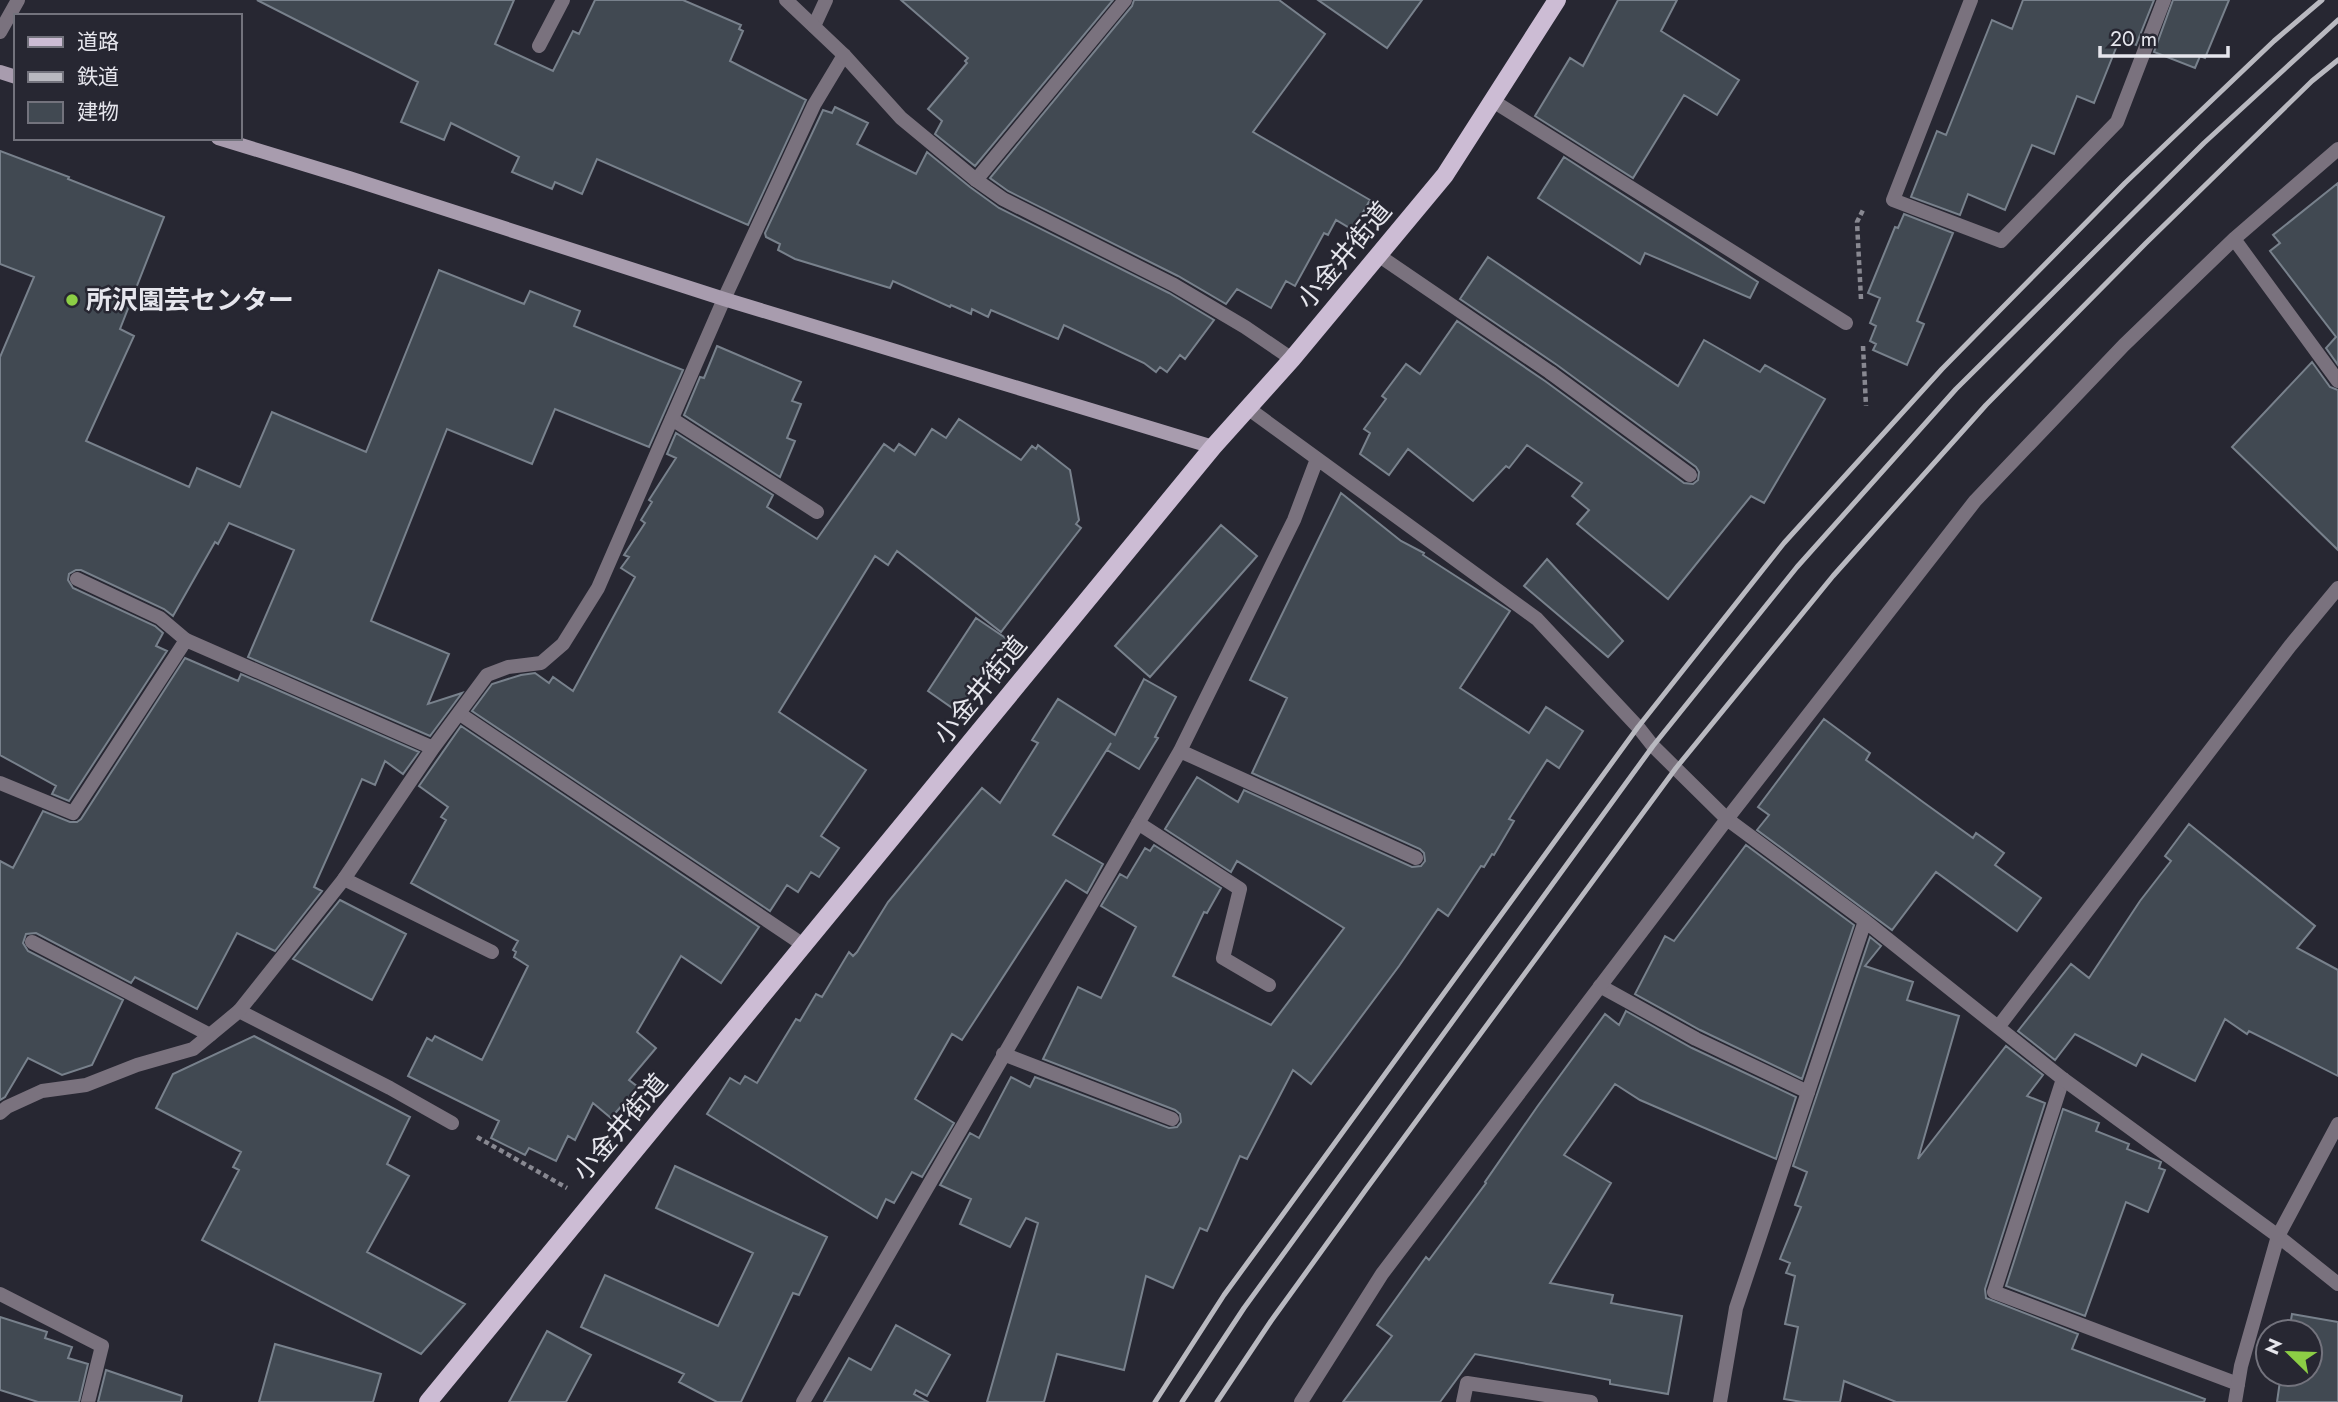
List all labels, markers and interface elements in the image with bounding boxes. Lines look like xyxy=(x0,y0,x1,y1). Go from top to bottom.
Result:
legend xyxy=(14,14,242,140)
scale bar xyxy=(2100,14,2228,58)
text: 20 m xyxy=(2110,24,2157,54)
text: 道路 xyxy=(77,27,119,57)
text: 鉄道 xyxy=(77,62,119,92)
text: 建物 xyxy=(77,97,119,127)
street label: 小金井街道 xyxy=(1288,193,1400,317)
place label: 所沢園芸センター xyxy=(86,281,294,319)
marker: 所沢園芸センター xyxy=(64,292,80,308)
street label: 小金井街道 xyxy=(924,628,1036,752)
street label: 小金井街道 xyxy=(564,1065,676,1189)
north arrow xyxy=(2254,1318,2324,1388)
text: N xyxy=(2258,1334,2289,1359)

